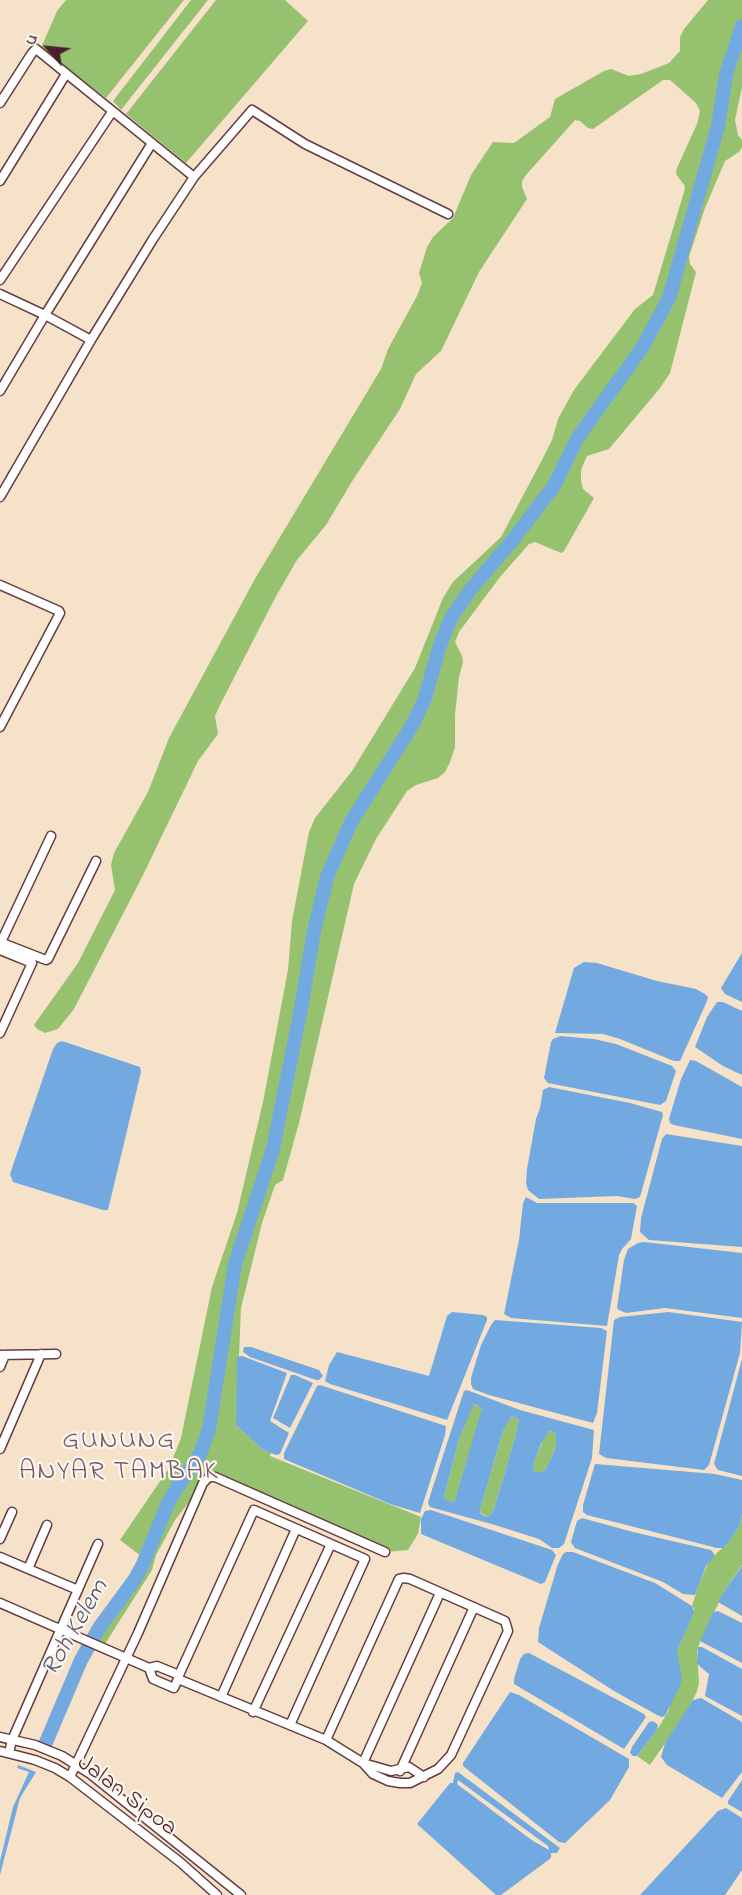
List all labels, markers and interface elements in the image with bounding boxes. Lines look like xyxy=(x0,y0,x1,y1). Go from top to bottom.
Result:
north arrow xyxy=(18,18,78,78)
text: U xyxy=(19,30,45,50)
district label: GUNUNG ANYAR TAMBAK xyxy=(19,1427,219,1490)
water label: Roh Kelem xyxy=(37,1575,117,1683)
street label: Jalan Sipoa xyxy=(70,1750,182,1844)

